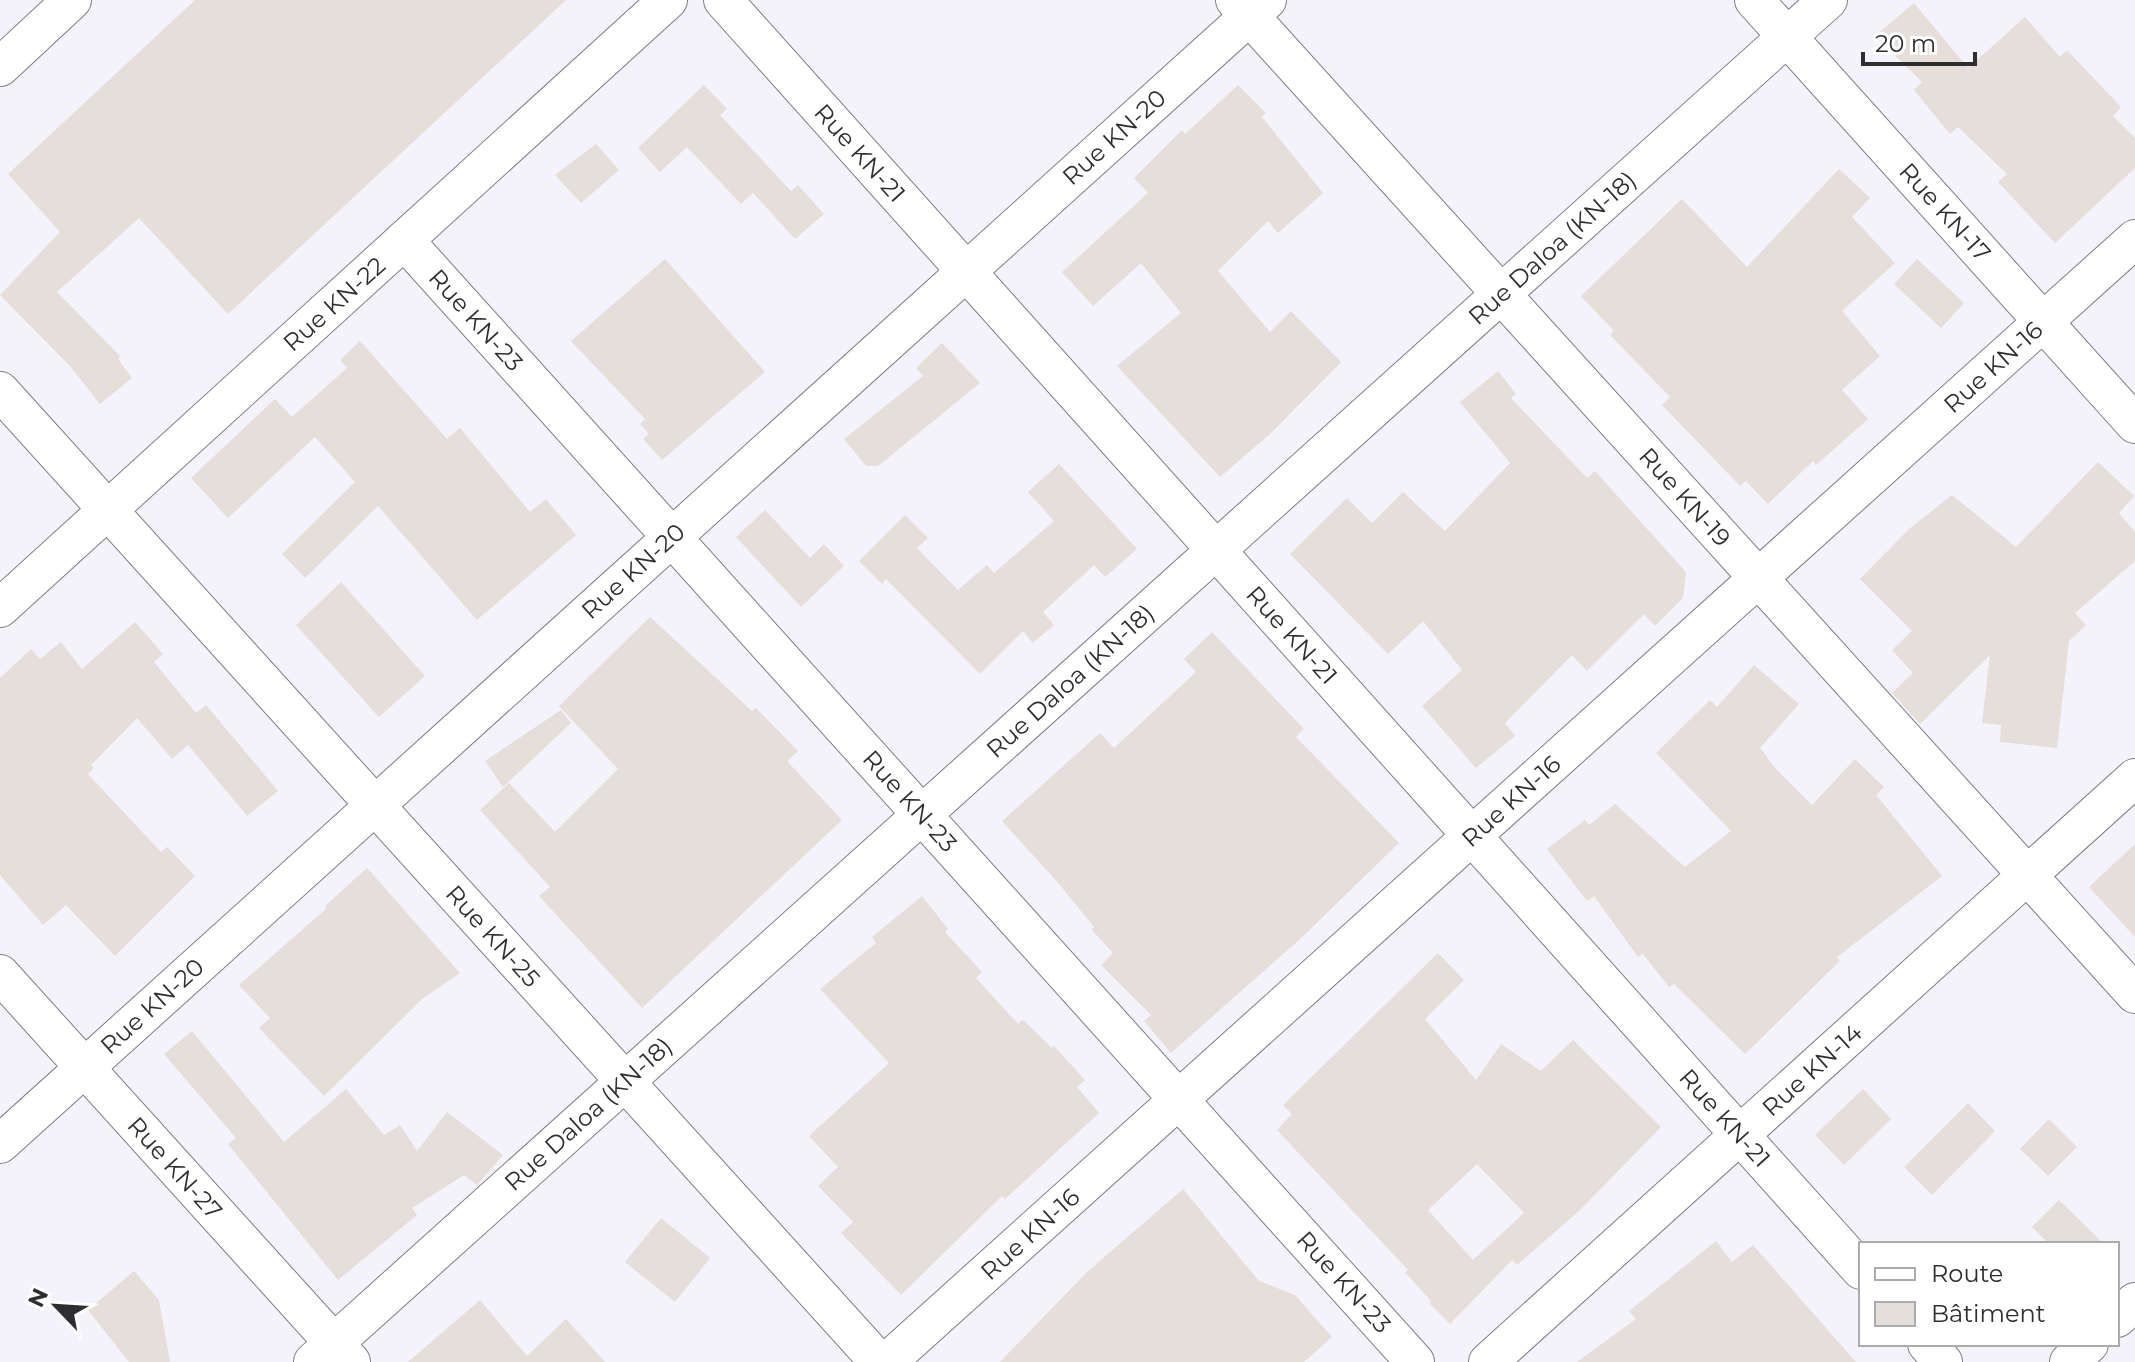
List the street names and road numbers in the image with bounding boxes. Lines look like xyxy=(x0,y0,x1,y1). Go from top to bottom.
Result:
street label: Rue KN-20 xyxy=(1056,83,1172,191)
street label: Rue KN-21 xyxy=(808,98,912,208)
street label: Rue KN-17 xyxy=(1893,157,1997,267)
street label: Rue Daloa (KN-18) xyxy=(1462,165,1642,331)
street label: Rue KN-22 xyxy=(277,251,391,357)
street label: Rue KN-23 xyxy=(423,263,529,377)
street label: Rue KN-16 xyxy=(1938,315,2048,419)
street label: Rue KN-19 xyxy=(1633,442,1737,552)
street label: Rue KN-20 xyxy=(575,517,691,625)
street label: Rue KN-21 xyxy=(1240,580,1344,690)
street label: Rue Daloa (KN-18) xyxy=(980,598,1160,764)
street label: Rue KN-23 xyxy=(857,744,963,858)
street label: Rue KN-16 xyxy=(1456,749,1566,853)
street label: Rue KN-25 xyxy=(440,879,546,993)
street label: Rue KN-20 xyxy=(94,952,210,1060)
street label: Rue KN-14 xyxy=(1756,1018,1868,1122)
street label: Rue Daloa (KN-18) xyxy=(498,1031,678,1197)
street label: Rue KN-21 xyxy=(1673,1063,1777,1173)
street label: Rue KN-27 xyxy=(122,1111,228,1225)
street label: Rue KN-16 xyxy=(975,1182,1085,1286)
street label: Rue KN-23 xyxy=(1291,1225,1397,1339)

